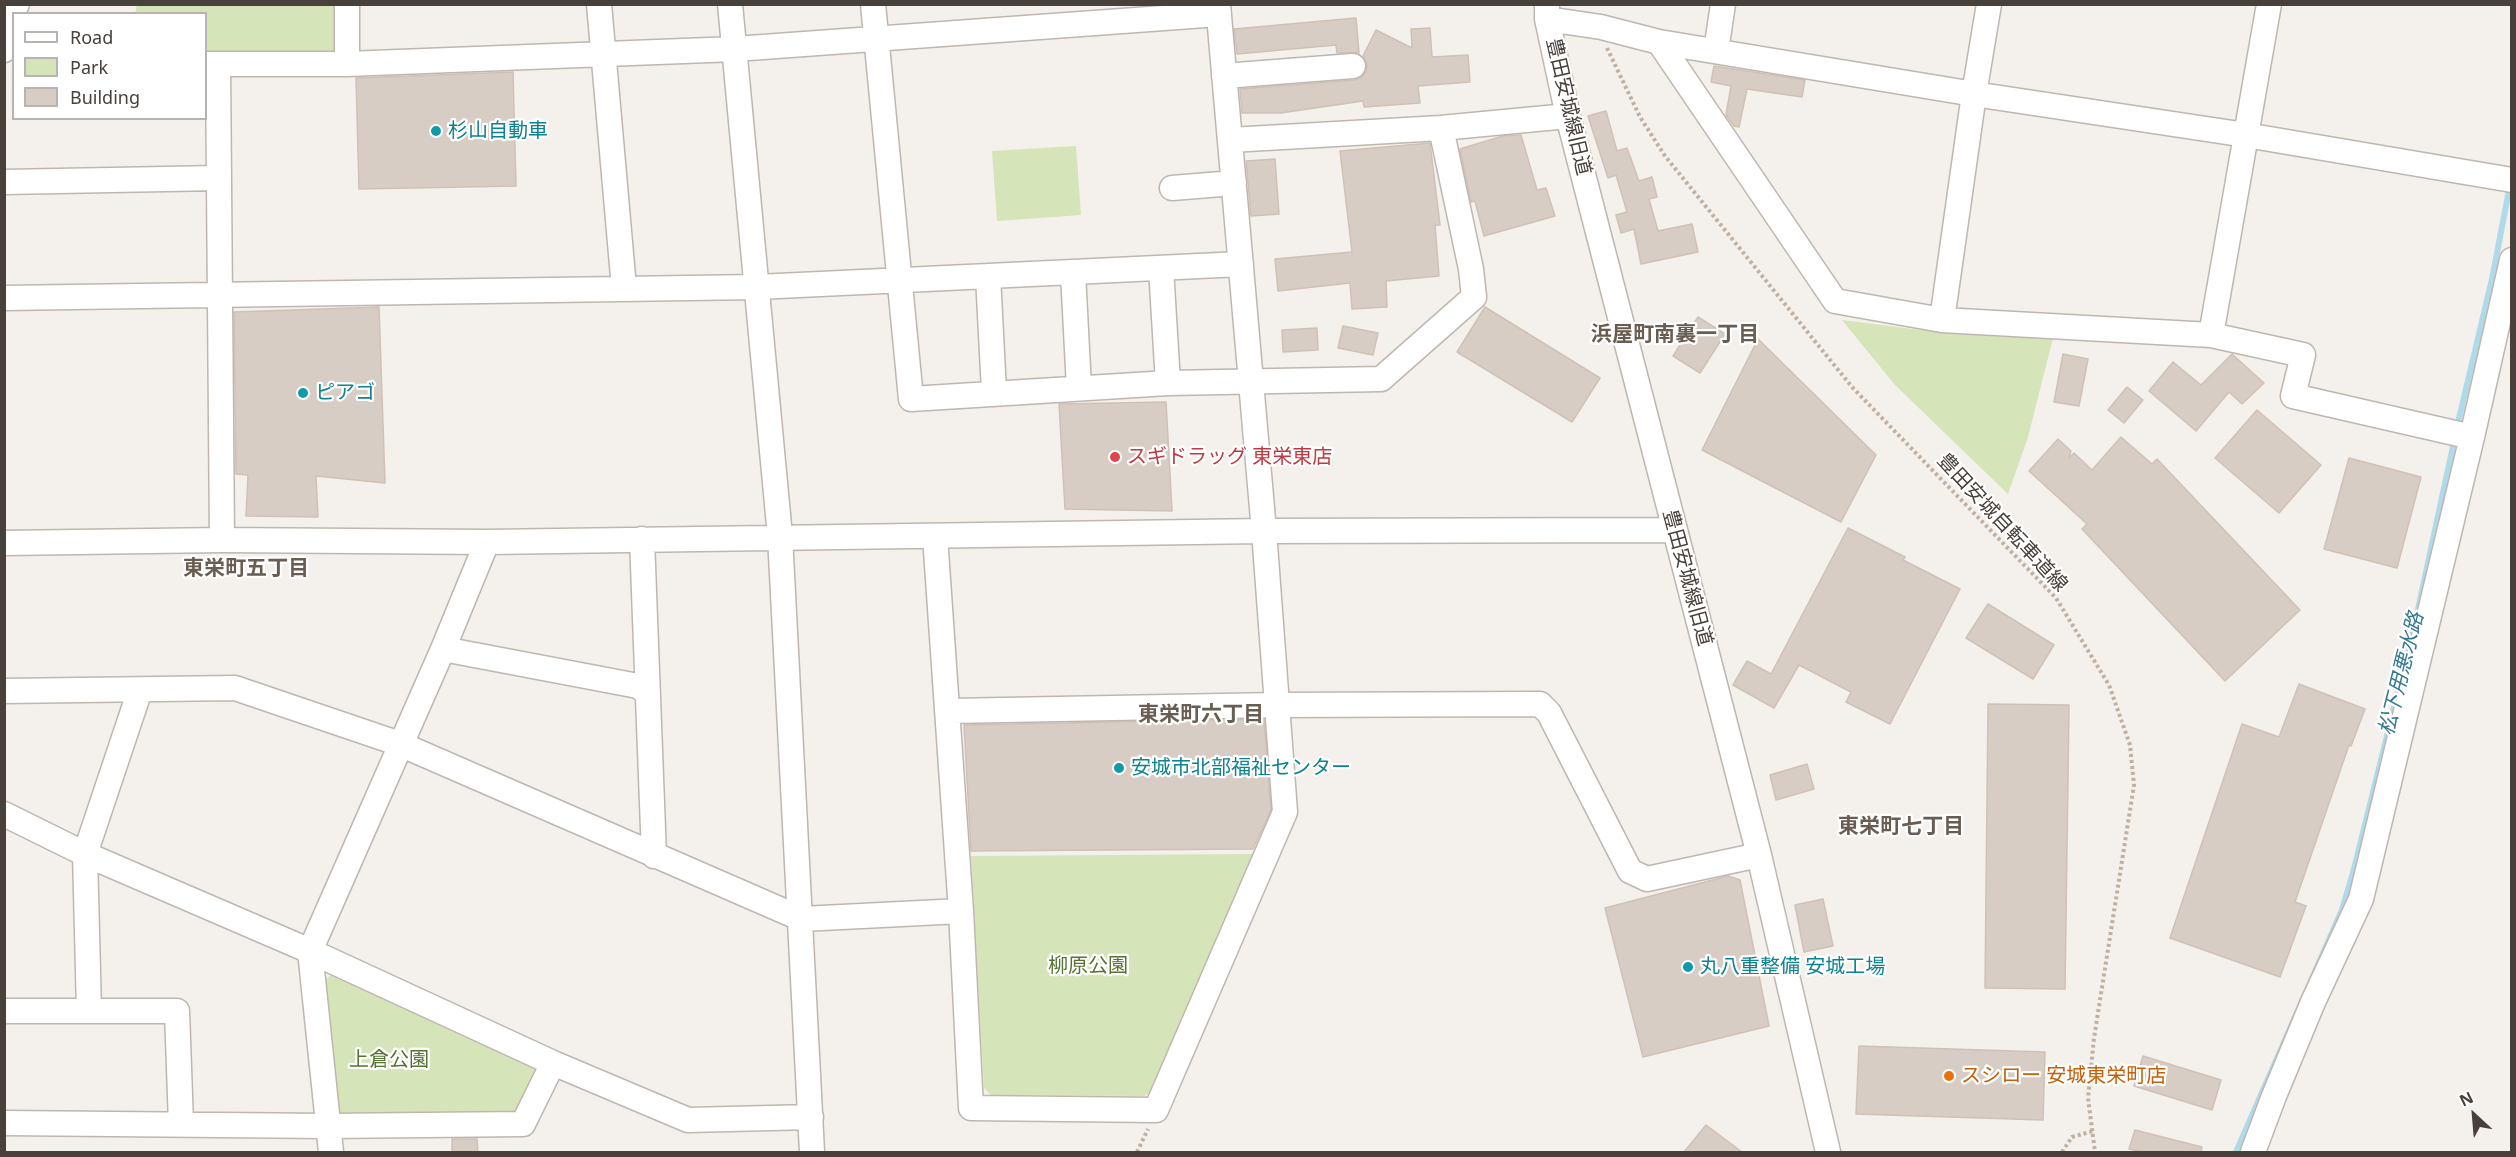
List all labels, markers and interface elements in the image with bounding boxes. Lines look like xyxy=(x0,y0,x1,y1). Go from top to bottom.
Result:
legend xyxy=(12,12,207,120)
text: Road xyxy=(70,25,113,49)
street label: 豊田安城線旧道 xyxy=(1541,36,1595,178)
text: Park xyxy=(70,55,108,79)
text: Building xyxy=(70,85,140,109)
place label: 杉山自動車 xyxy=(448,119,548,143)
marker: 杉山自動車 xyxy=(429,124,443,138)
district label: 浜屋町南裏一丁目 xyxy=(1591,322,1759,348)
place label: ピアゴ xyxy=(315,381,375,405)
marker: ピアゴ xyxy=(296,386,310,400)
place label: スギドラッグ 東栄東店 xyxy=(1127,445,1332,469)
street label: 豊田安城自転車道線 xyxy=(1932,449,2072,597)
marker: スギドラッグ 東栄東店 xyxy=(1108,450,1122,464)
street label: 豊田安城線旧道 xyxy=(1657,507,1717,649)
district label: 東栄町五丁目 xyxy=(183,556,309,582)
water label: 松下用悪水路 xyxy=(2375,610,2429,738)
district label: 東栄町六丁目 xyxy=(1138,702,1264,728)
place label: 安城市北部福祉センター xyxy=(1131,756,1351,780)
marker: 安城市北部福祉センター xyxy=(1112,761,1126,775)
district label: 東栄町七丁目 xyxy=(1838,814,1964,840)
park label: 柳原公園 xyxy=(1048,954,1128,978)
place label: 丸八重整備 安城工場 xyxy=(1700,955,1885,979)
marker: 丸八重整備 安城工場 xyxy=(1681,960,1695,974)
park label: 上倉公園 xyxy=(349,1048,429,1072)
place label: スシロー 安城東栄町店 xyxy=(1961,1064,2166,1088)
marker: スシロー 安城東栄町店 xyxy=(1942,1069,1956,1083)
north arrow xyxy=(2444,1085,2504,1145)
text: N xyxy=(2455,1086,2477,1112)

